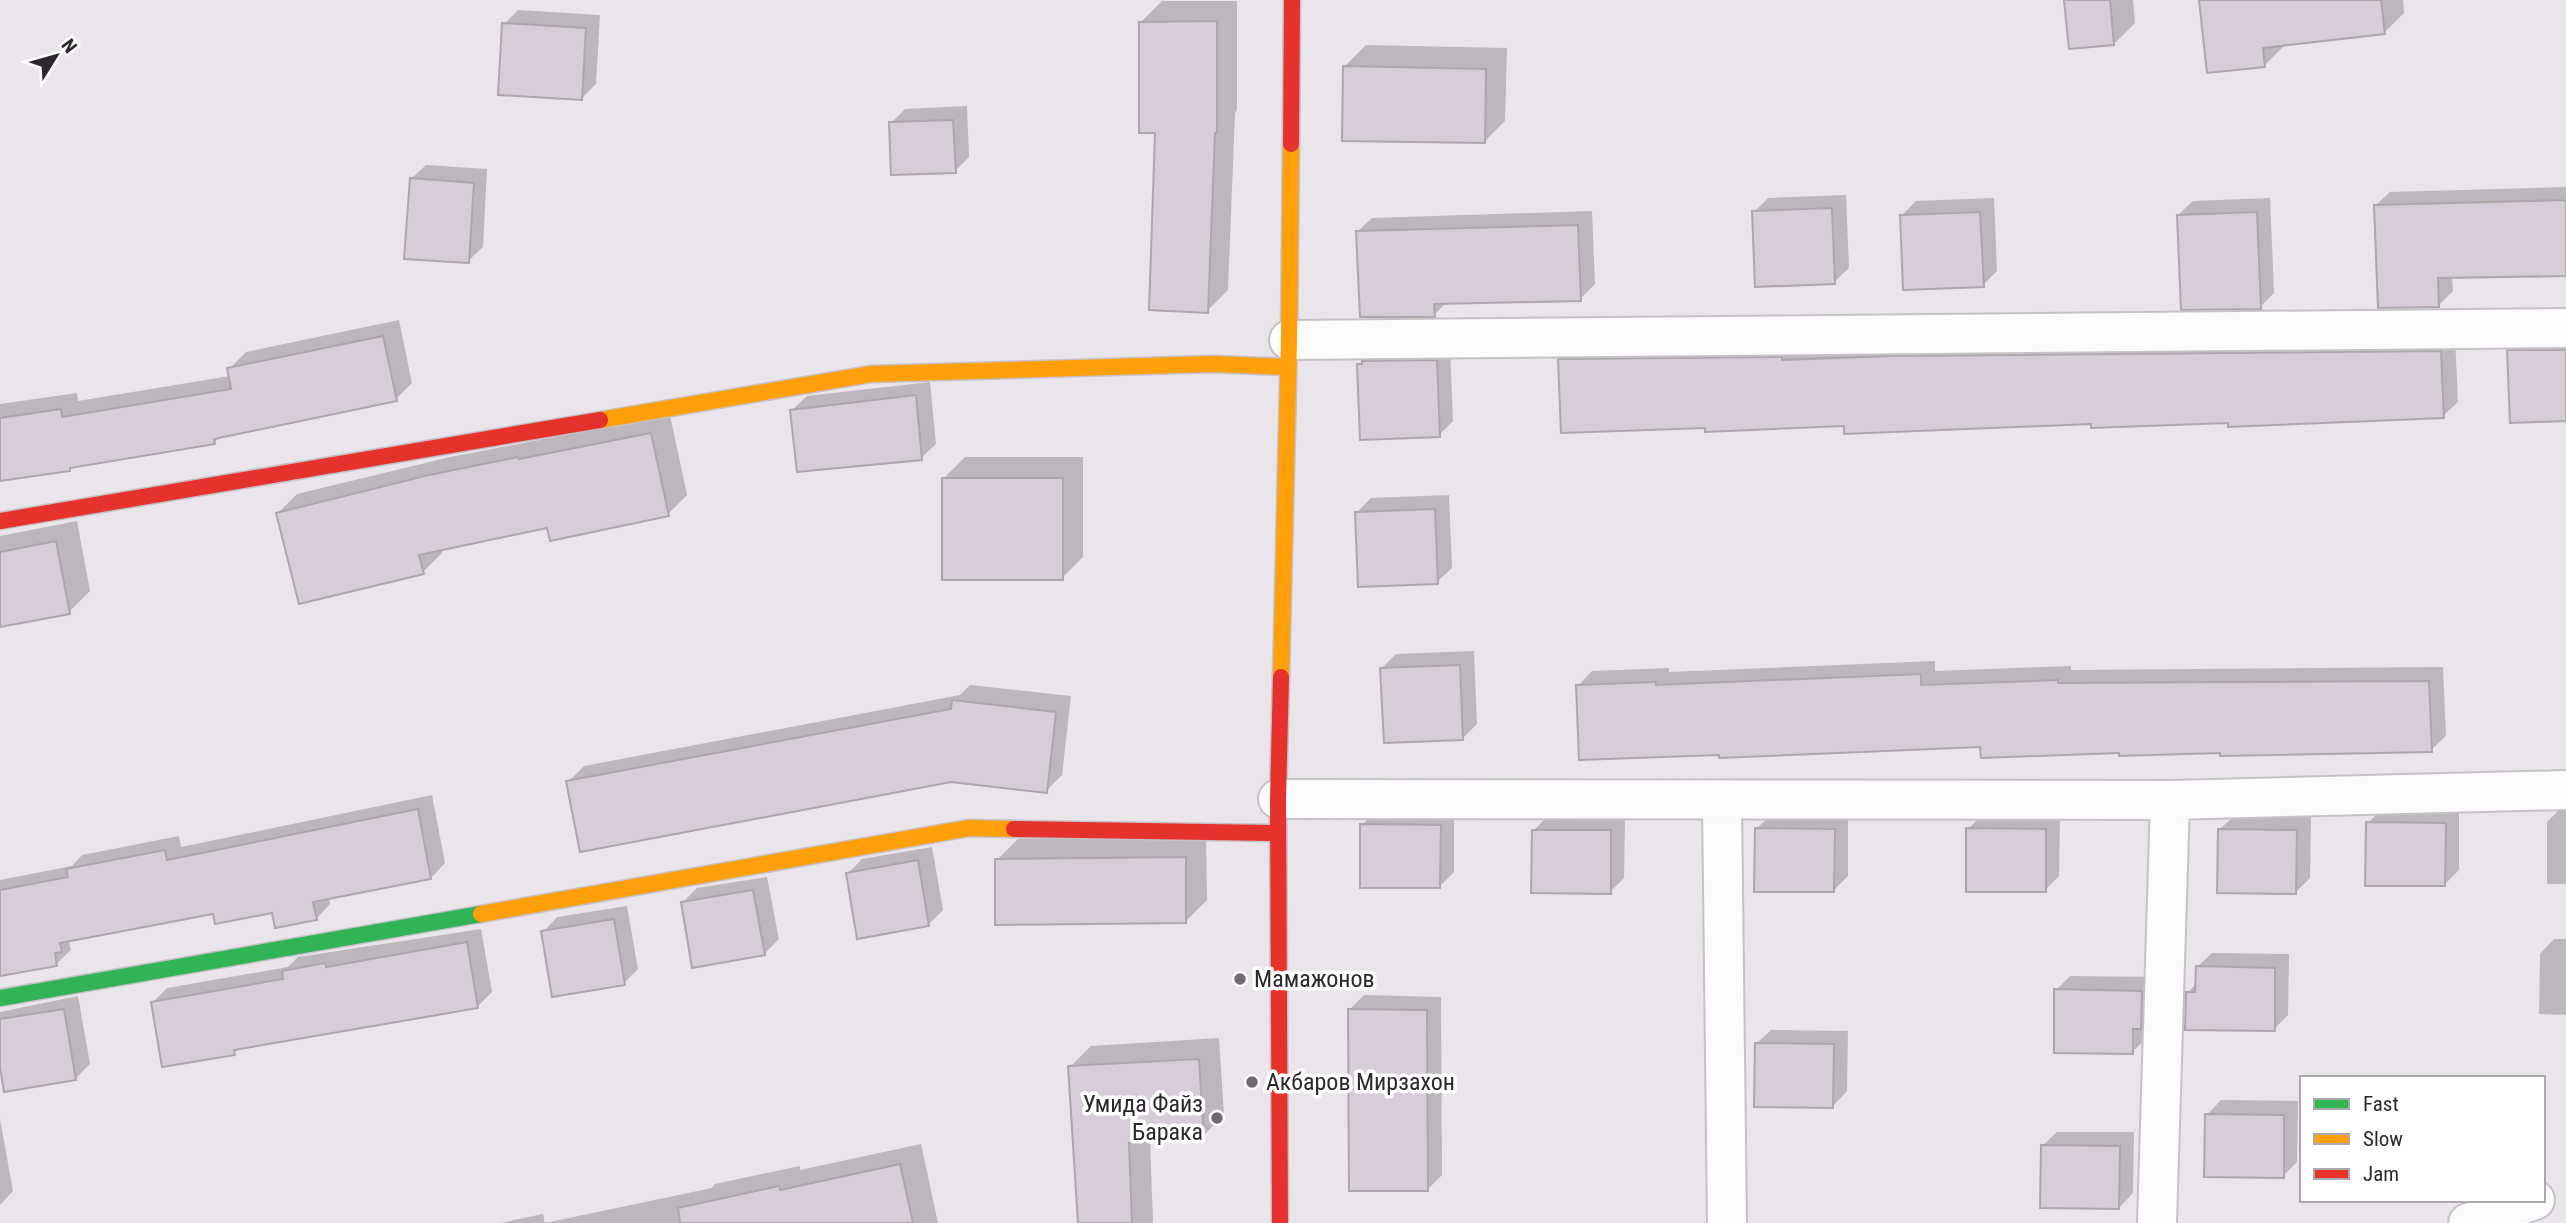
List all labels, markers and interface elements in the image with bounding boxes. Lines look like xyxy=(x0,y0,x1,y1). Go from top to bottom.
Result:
north arrow xyxy=(21,21,91,91)
text: N xyxy=(56,35,82,58)
place label: Мамажонов xyxy=(1254,965,1375,993)
marker: Мамажонов xyxy=(1232,971,1248,987)
place label: Акбаров Мирзахон xyxy=(1266,1068,1455,1096)
marker: Акбаров Мирзахон xyxy=(1244,1074,1260,1090)
legend xyxy=(2300,1076,2545,1202)
place label: Умида Файз Барака xyxy=(1083,1090,1203,1146)
text: Fast xyxy=(2363,1092,2399,1116)
marker: Умида Файз Барака xyxy=(1209,1110,1225,1126)
text: Slow xyxy=(2363,1127,2403,1151)
text: Jam xyxy=(2363,1162,2399,1186)

